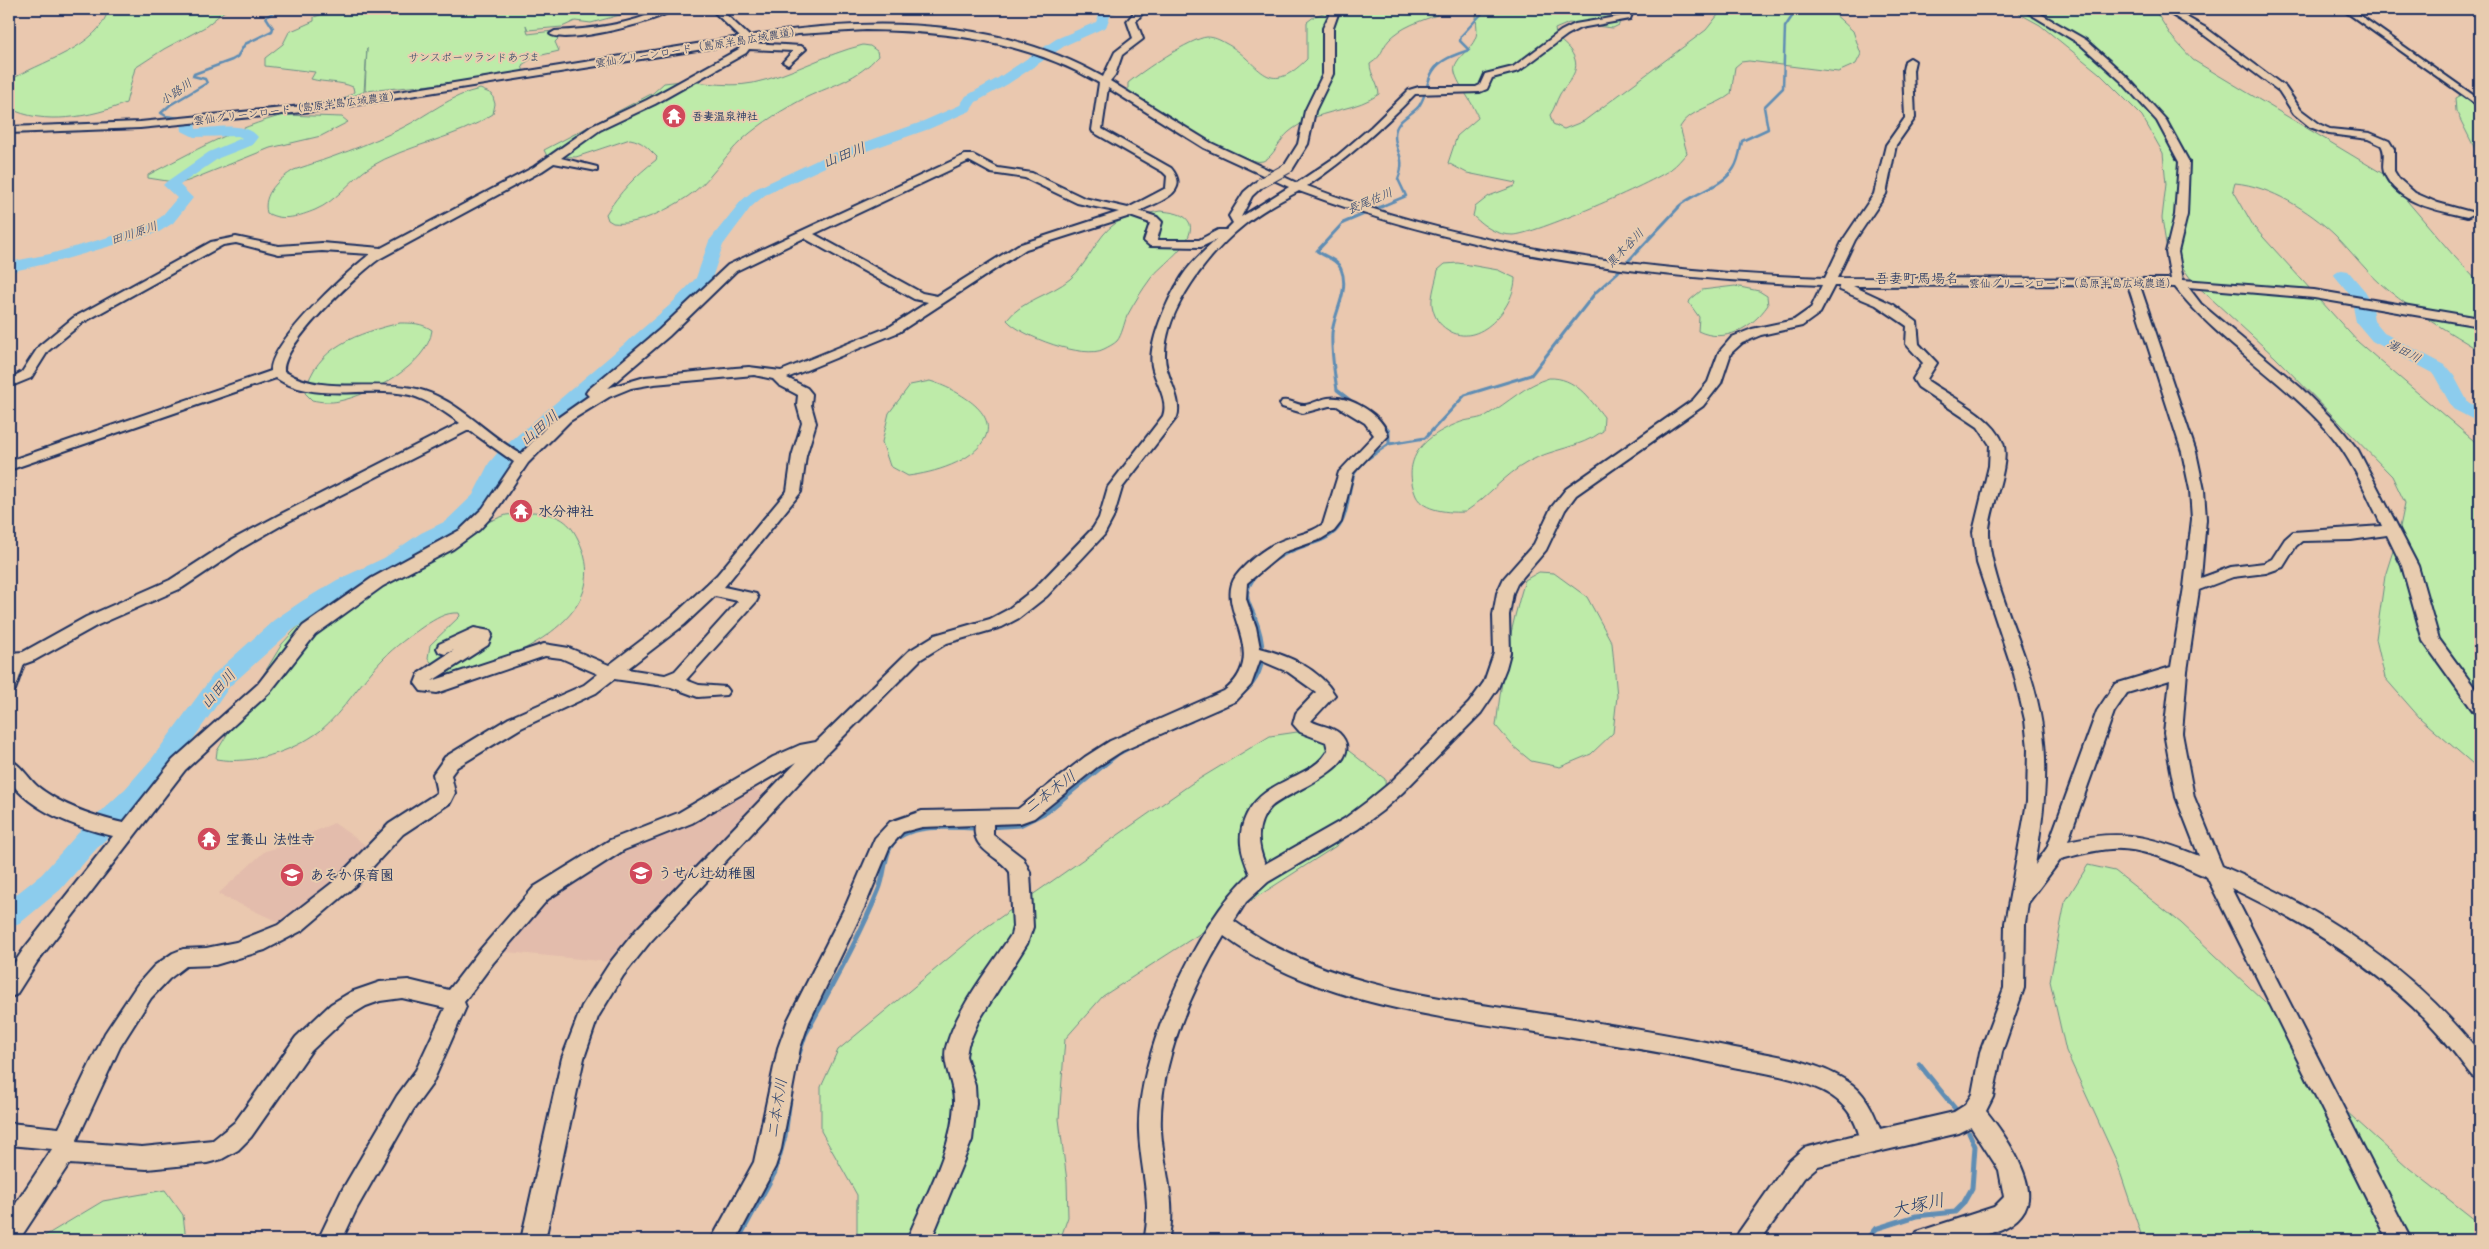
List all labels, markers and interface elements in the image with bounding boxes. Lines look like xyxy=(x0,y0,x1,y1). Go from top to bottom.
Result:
street label: 雲仙グリーンロード（島原半島広域農道） xyxy=(594,23,802,70)
park label: サンスポーツランドあづま xyxy=(408,49,540,64)
water label: 小路川 xyxy=(156,74,195,108)
street label: 雲仙グリーンロード（島原半島広域農道） xyxy=(193,87,401,128)
temple icon: 吾妻温泉神社 xyxy=(661,103,687,129)
place label: 吾妻温泉神社 xyxy=(692,108,758,123)
water label: 山田川 xyxy=(819,137,868,171)
water label: 長尾佐川 xyxy=(1344,183,1395,217)
water label: 田川原川 xyxy=(108,217,159,247)
water label: 黒木谷川 xyxy=(1602,224,1647,270)
district label: 吾妻町馬場名 xyxy=(1875,268,1959,287)
street label: 雲仙グリーンロード（島原半島広域農道） xyxy=(1969,275,2177,290)
water label: 湯田川 xyxy=(2385,335,2424,366)
water label: 山田川 xyxy=(515,405,562,449)
temple icon: 水分神社 xyxy=(508,498,534,524)
place label: 水分神社 xyxy=(538,501,594,520)
water label: 山田川 xyxy=(195,665,239,712)
water label: 二本木川 xyxy=(1019,765,1079,817)
temple icon: 宝養山 法性寺 xyxy=(196,826,222,852)
place label: 宝養山 法性寺 xyxy=(226,829,315,848)
school or university icon: うせん辻幼稚園 xyxy=(628,860,654,886)
school or university icon: あそか保育園 xyxy=(279,862,305,888)
place label: うせん辻幼稚園 xyxy=(658,863,756,882)
place label: あそか保育園 xyxy=(310,865,394,884)
water label: 二本木川 xyxy=(761,1077,791,1139)
water label: 大塚川 xyxy=(1889,1187,1947,1221)

